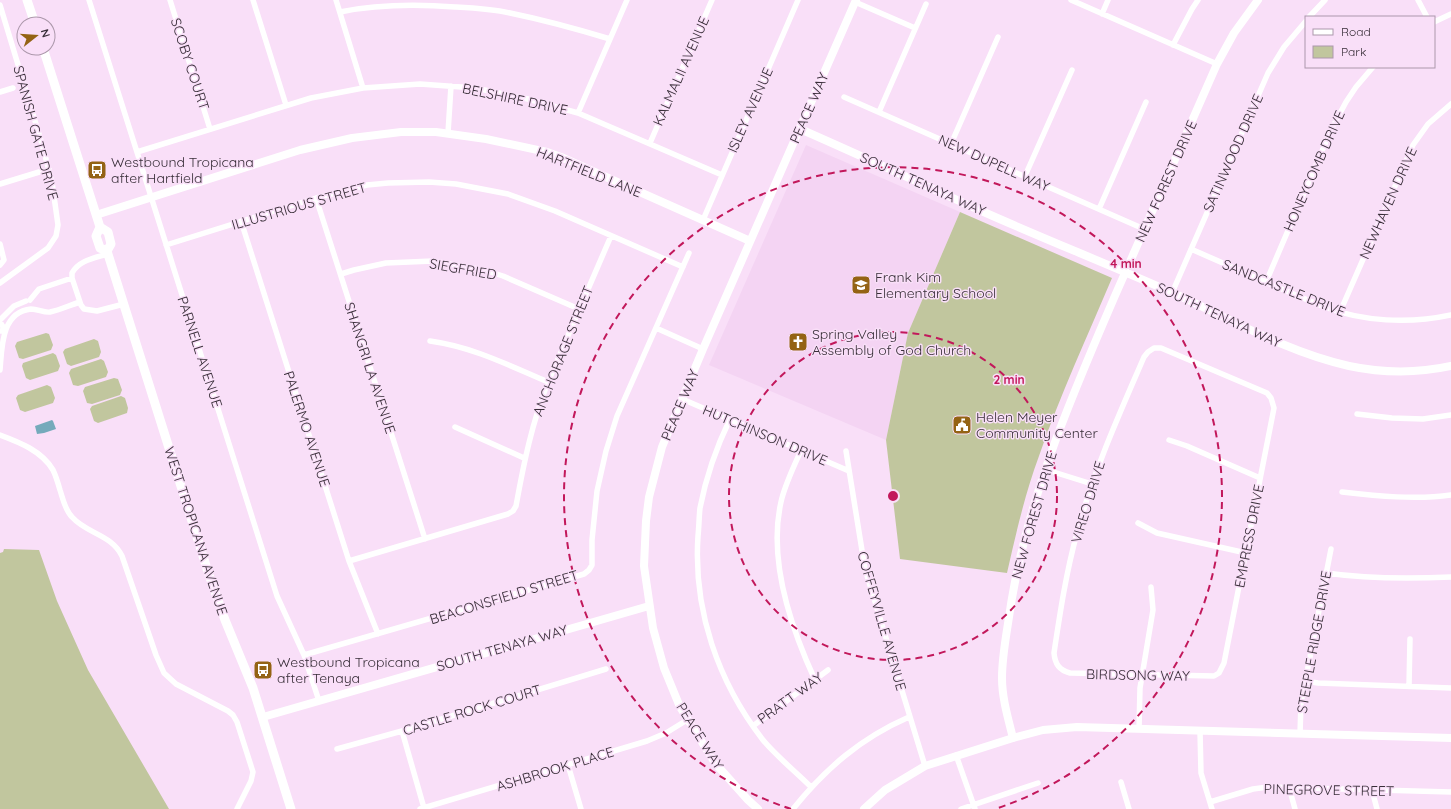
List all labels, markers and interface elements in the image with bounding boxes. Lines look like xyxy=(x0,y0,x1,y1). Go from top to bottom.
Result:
street label: KALMALII AVENUE xyxy=(649,13,713,129)
north arrow xyxy=(16,16,56,56)
street label: SCOBY COURT xyxy=(167,16,213,112)
legend xyxy=(1305,16,1435,68)
text: Road xyxy=(1341,24,1371,39)
text: N xyxy=(38,27,53,39)
text: Park xyxy=(1341,44,1366,59)
street label: SPANISH GATE DRIVE xyxy=(9,64,63,202)
street label: ISLEY AVENUE xyxy=(723,64,777,155)
street label: PEACE WAY xyxy=(785,70,833,146)
street label: BELSHIRE DRIVE xyxy=(461,79,569,119)
street label: SATINWOOD DRIVE xyxy=(1199,91,1267,215)
street label: HONEYCOMB DRIVE xyxy=(1279,107,1349,234)
street label: NEW FOREST DRIVE xyxy=(1131,117,1201,245)
street label: NEW DUPELL WAY xyxy=(935,130,1053,196)
street label: HARTFIELD LANE xyxy=(534,143,644,201)
street label: NEWHAVEN DRIVE xyxy=(1355,144,1421,262)
street label: SOUTH TENAYA WAY xyxy=(857,148,989,220)
place label: Westbound Tropicana after Hartfield xyxy=(111,153,254,187)
bus stop icon: Westbound Tropicana after Hartfield xyxy=(86,159,108,181)
street label: ILLUSTRIOUS STREET xyxy=(229,178,369,234)
street label: SIEGFRIED xyxy=(428,254,498,284)
street label: SANDCASTLE DRIVE xyxy=(1220,255,1348,321)
text: 4 min xyxy=(1110,256,1142,271)
place label: Frank Kim Elementary School xyxy=(875,268,996,302)
school or university icon: Frank Kim Elementary School xyxy=(850,274,872,296)
street label: SOUTH TENAYA WAY xyxy=(1154,278,1284,352)
street label: ANCHORAGE STREET xyxy=(529,283,597,419)
street label: PARNELL AVENUE xyxy=(173,294,227,410)
street label: SHANGRI LA AVENUE xyxy=(340,300,400,436)
place label: Spring Valley Assembly of God Church xyxy=(812,325,971,359)
church icon: Spring Valley Assembly of God Church xyxy=(787,331,809,353)
street label: PEACE WAY xyxy=(657,366,703,443)
street label: PALERMO AVENUE xyxy=(280,369,334,489)
text: 2 min xyxy=(993,372,1025,387)
street label: HUTCHINSON DRIVE xyxy=(700,401,830,469)
place label: Helen Meyer Community Center xyxy=(976,408,1098,442)
public building icon: Helen Meyer Community Center xyxy=(951,414,973,436)
street label: WEST TROPICANA AVENUE xyxy=(160,444,232,618)
street label: NEW FOREST DRIVE xyxy=(1007,449,1061,581)
street label: VIREO DRIVE xyxy=(1067,459,1109,545)
street label: EMPRESS DRIVE xyxy=(1230,483,1268,589)
centre of rings xyxy=(886,489,900,503)
street label: COFFEYVILLE AVENUE xyxy=(853,549,911,693)
street label: BEACONSFIELD STREET xyxy=(427,566,581,628)
street label: STEEPLE RIDGE DRIVE xyxy=(1293,569,1335,715)
street label: SOUTH TENAYA WAY xyxy=(434,621,570,675)
place label: Westbound Tropicana after Tenaya xyxy=(277,653,420,687)
bus stop icon: Westbound Tropicana after Tenaya xyxy=(252,659,274,681)
street label: BIRDSONG WAY xyxy=(1086,665,1190,685)
street label: PRATT WAY xyxy=(754,668,826,728)
street label: CASTLE ROCK COURT xyxy=(401,680,543,740)
street label: PEACE WAY xyxy=(672,699,728,773)
street label: ASHBROOK PLACE xyxy=(494,743,616,795)
street label: PINEGROVE STREET xyxy=(1264,780,1394,800)

